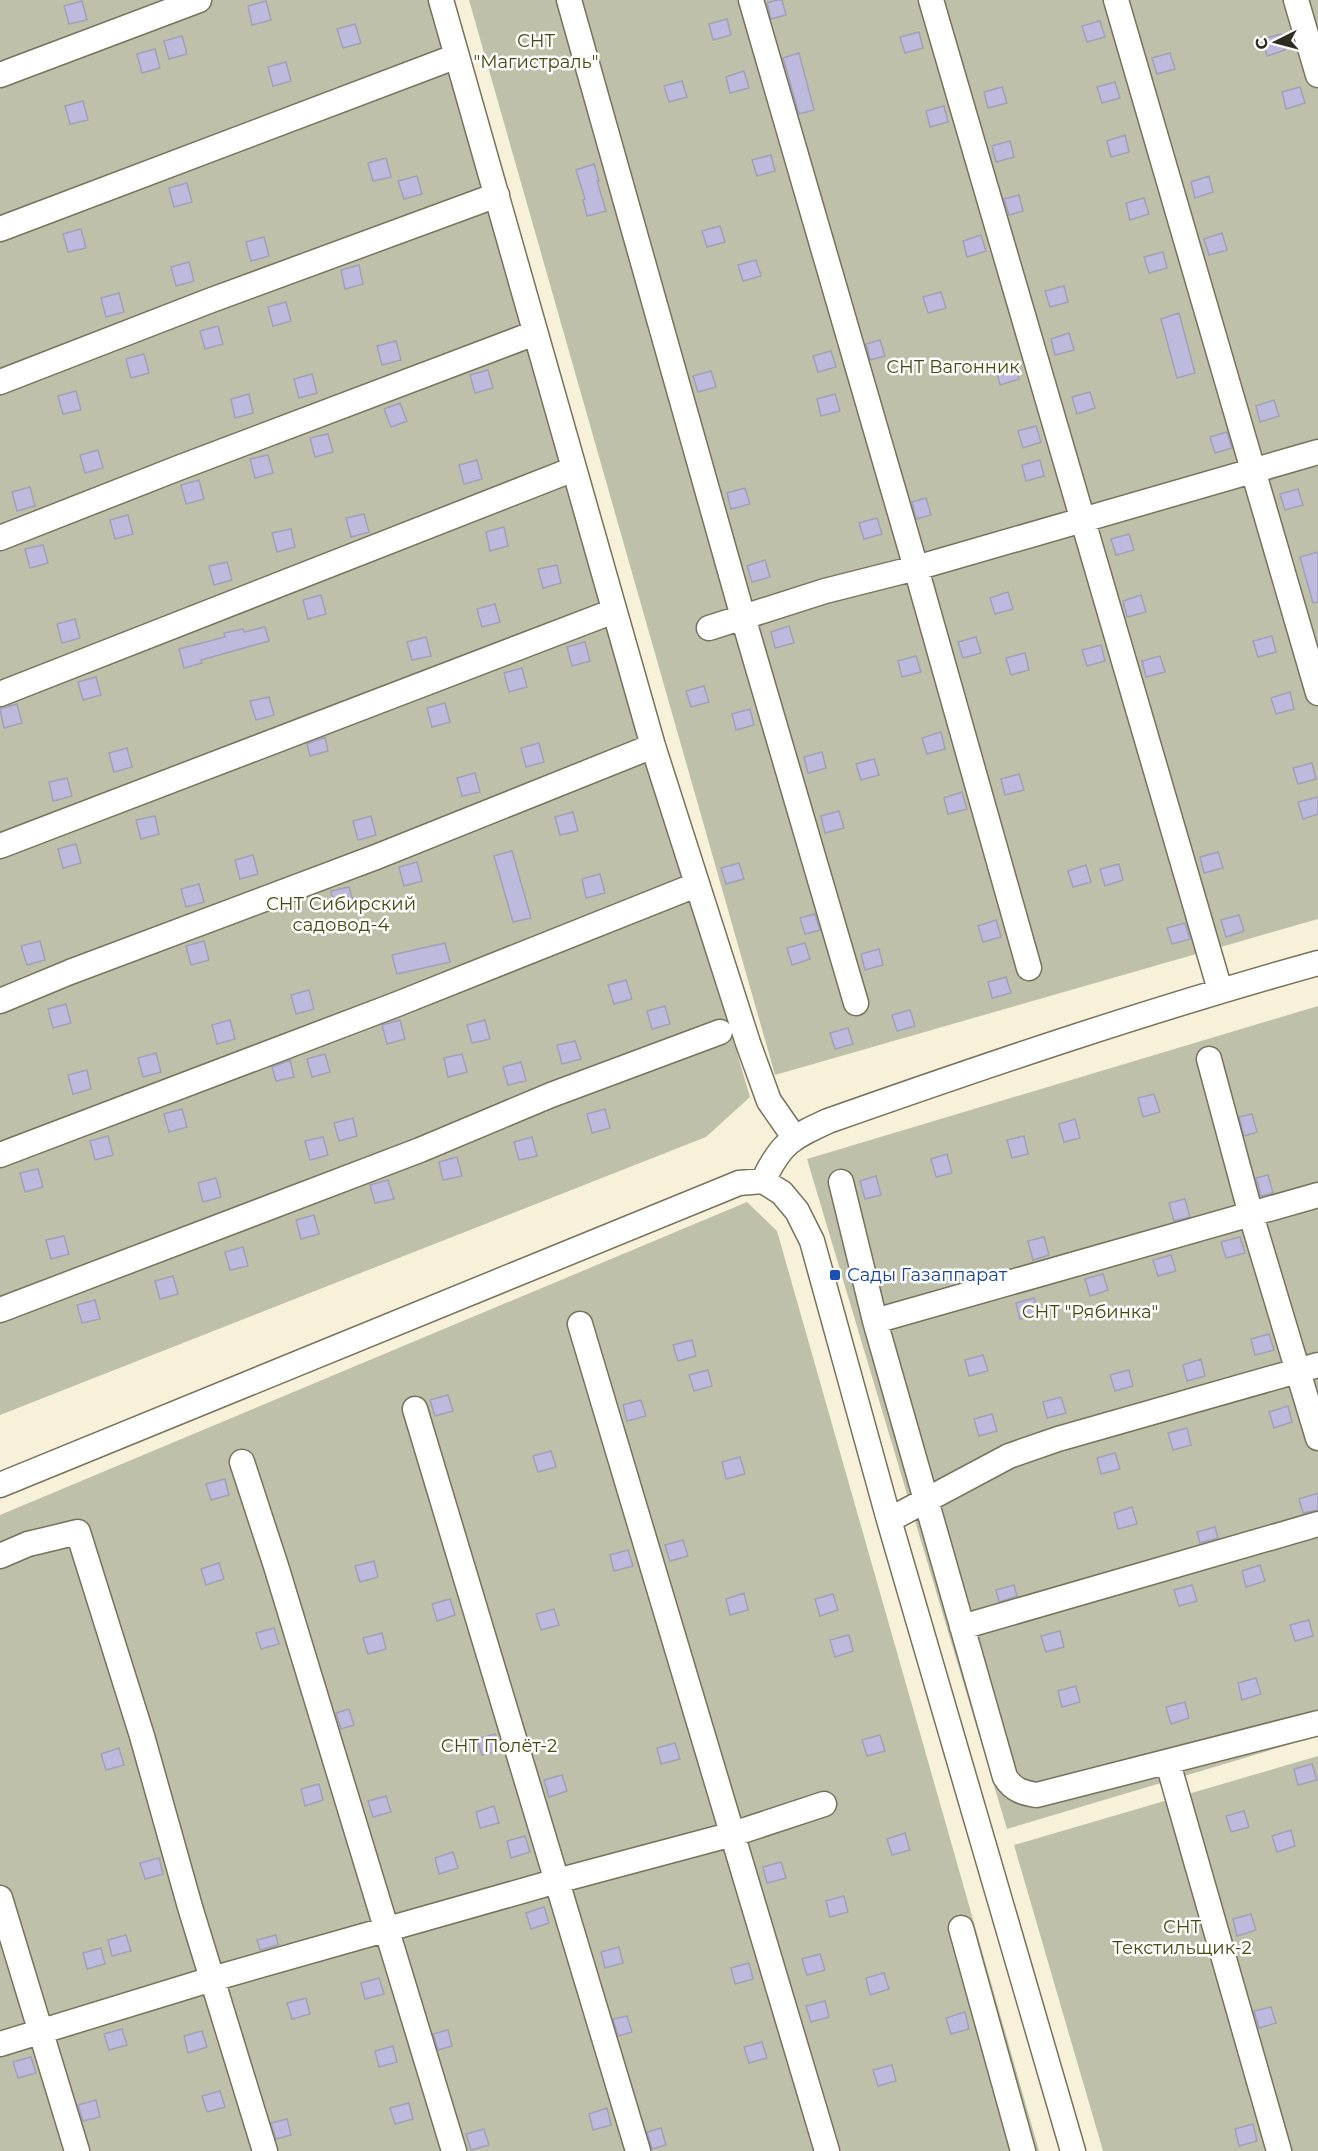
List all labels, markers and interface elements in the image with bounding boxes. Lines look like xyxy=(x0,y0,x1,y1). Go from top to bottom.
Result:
north arrow xyxy=(1246,12,1306,72)
park label: СНТ "Магистраль" xyxy=(474,30,598,73)
text: С xyxy=(1251,36,1272,50)
park label: СНТ Вагонник xyxy=(886,356,1020,378)
park label: СНТ Сибирский садовод-4 xyxy=(266,893,416,936)
place label: Сады Газаппарат xyxy=(847,1264,1008,1286)
marker: Сады Газаппарат xyxy=(828,1268,842,1282)
park label: СНТ "Рябинка" xyxy=(1022,1301,1158,1323)
park label: СНТ Полёт-2 xyxy=(441,1735,557,1757)
park label: СНТ Текстильщик-2 xyxy=(1112,1916,1252,1959)

